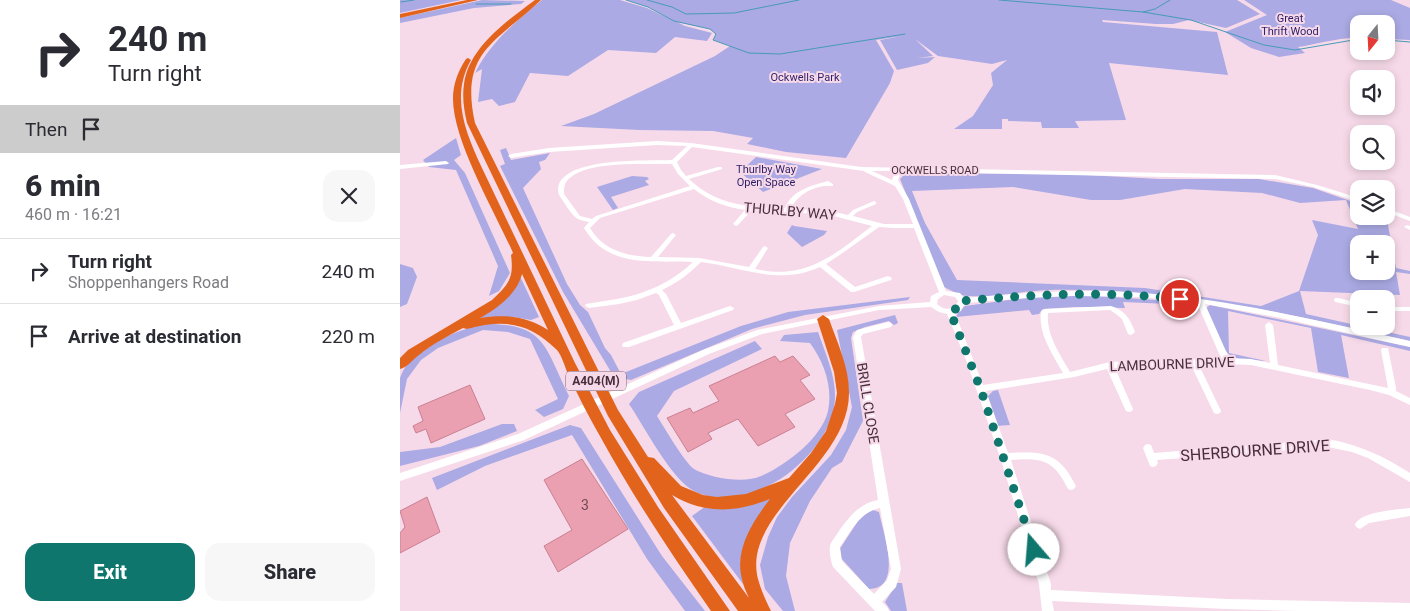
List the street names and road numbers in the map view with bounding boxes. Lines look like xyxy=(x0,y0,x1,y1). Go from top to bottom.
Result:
street label: OCKWELLS ROAD xyxy=(891,164,979,177)
street label: THURLBY WAY xyxy=(743,199,838,223)
street label: LAMBOURNE DRIVE xyxy=(1109,354,1235,374)
street label: BRILL CLOSE xyxy=(854,361,882,445)
road number: A404(M) xyxy=(566,372,626,391)
street label: SHERBOURNE DRIVE xyxy=(1180,436,1330,465)

